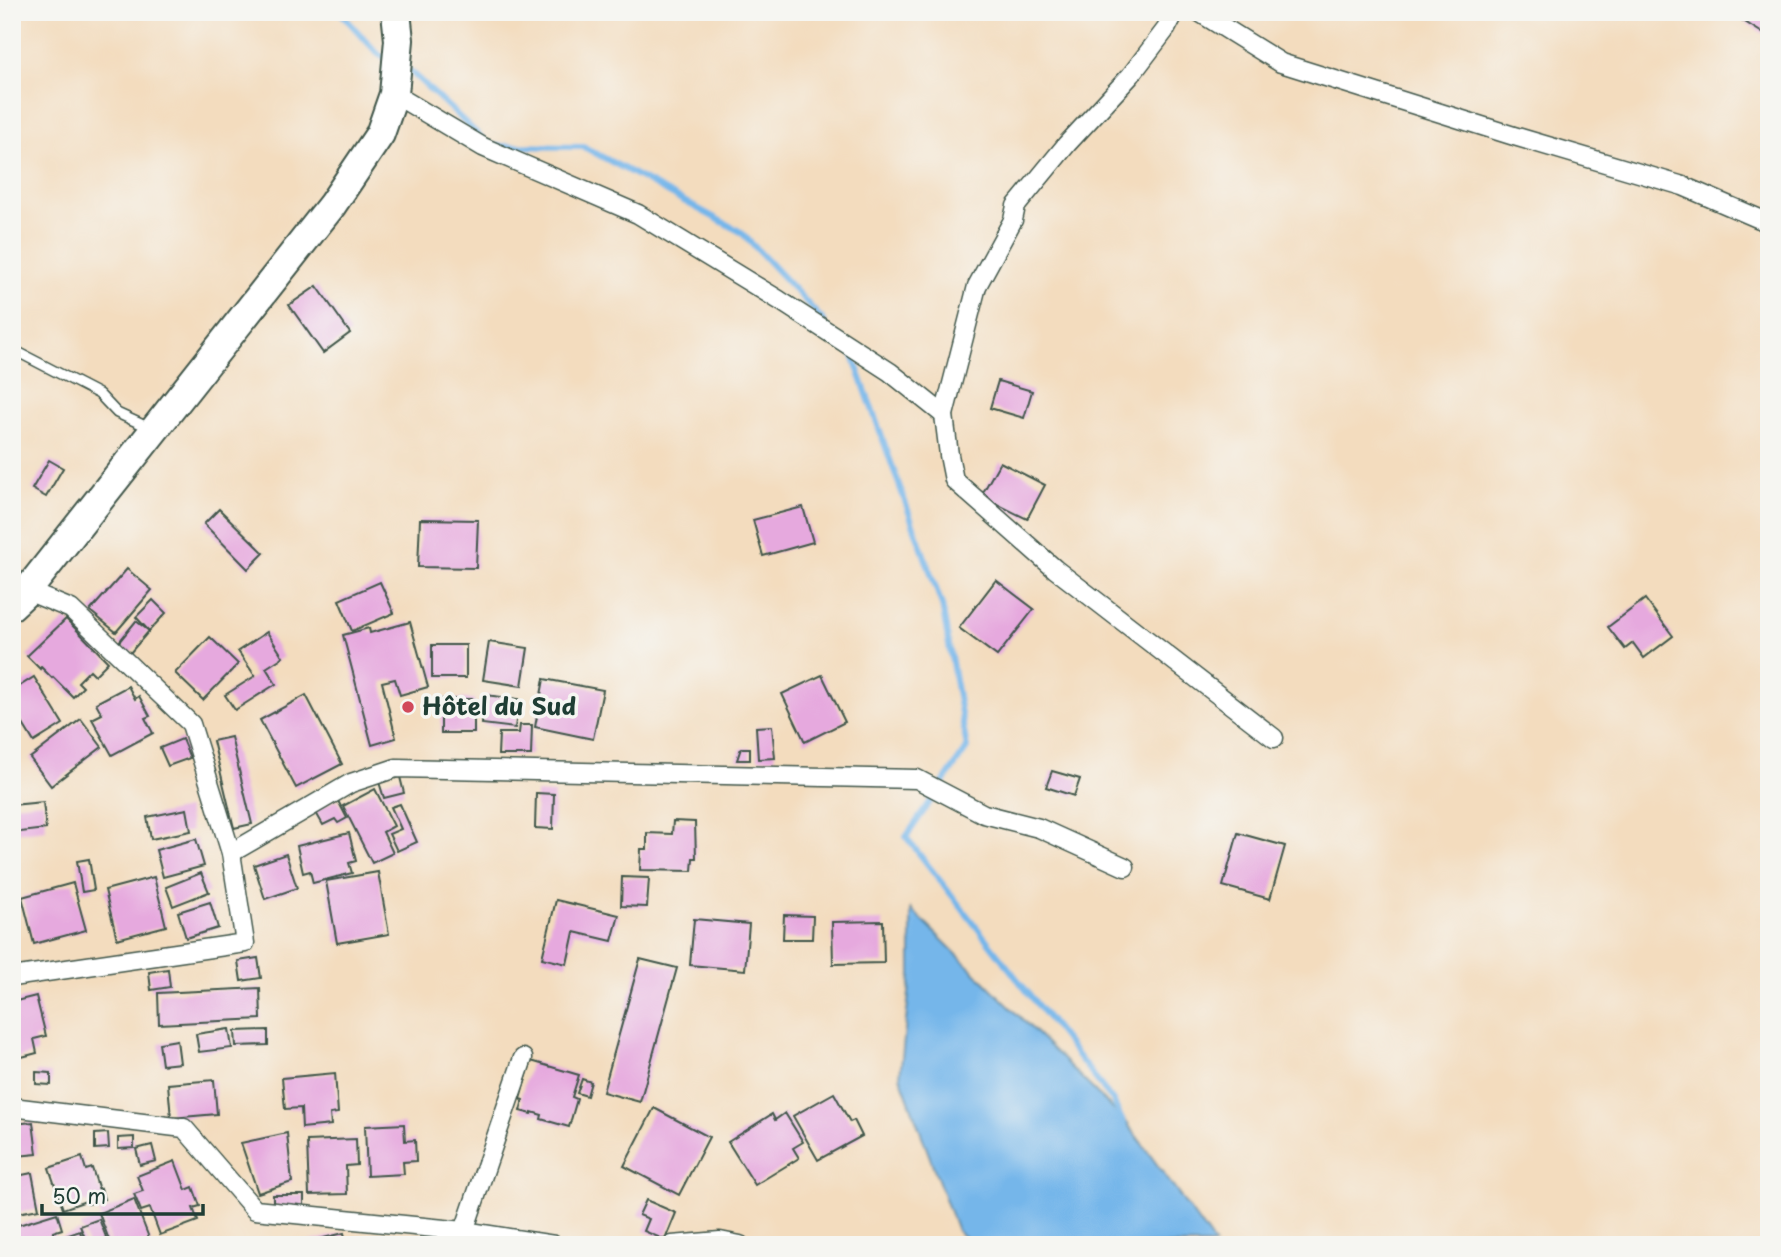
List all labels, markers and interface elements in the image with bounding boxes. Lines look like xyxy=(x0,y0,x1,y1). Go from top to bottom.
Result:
place label: Hôtel du Sud xyxy=(422,687,576,723)
marker: Hôtel du Sud xyxy=(400,699,416,715)
scale bar xyxy=(42,1173,203,1217)
text: 50 m xyxy=(52,1179,106,1211)

